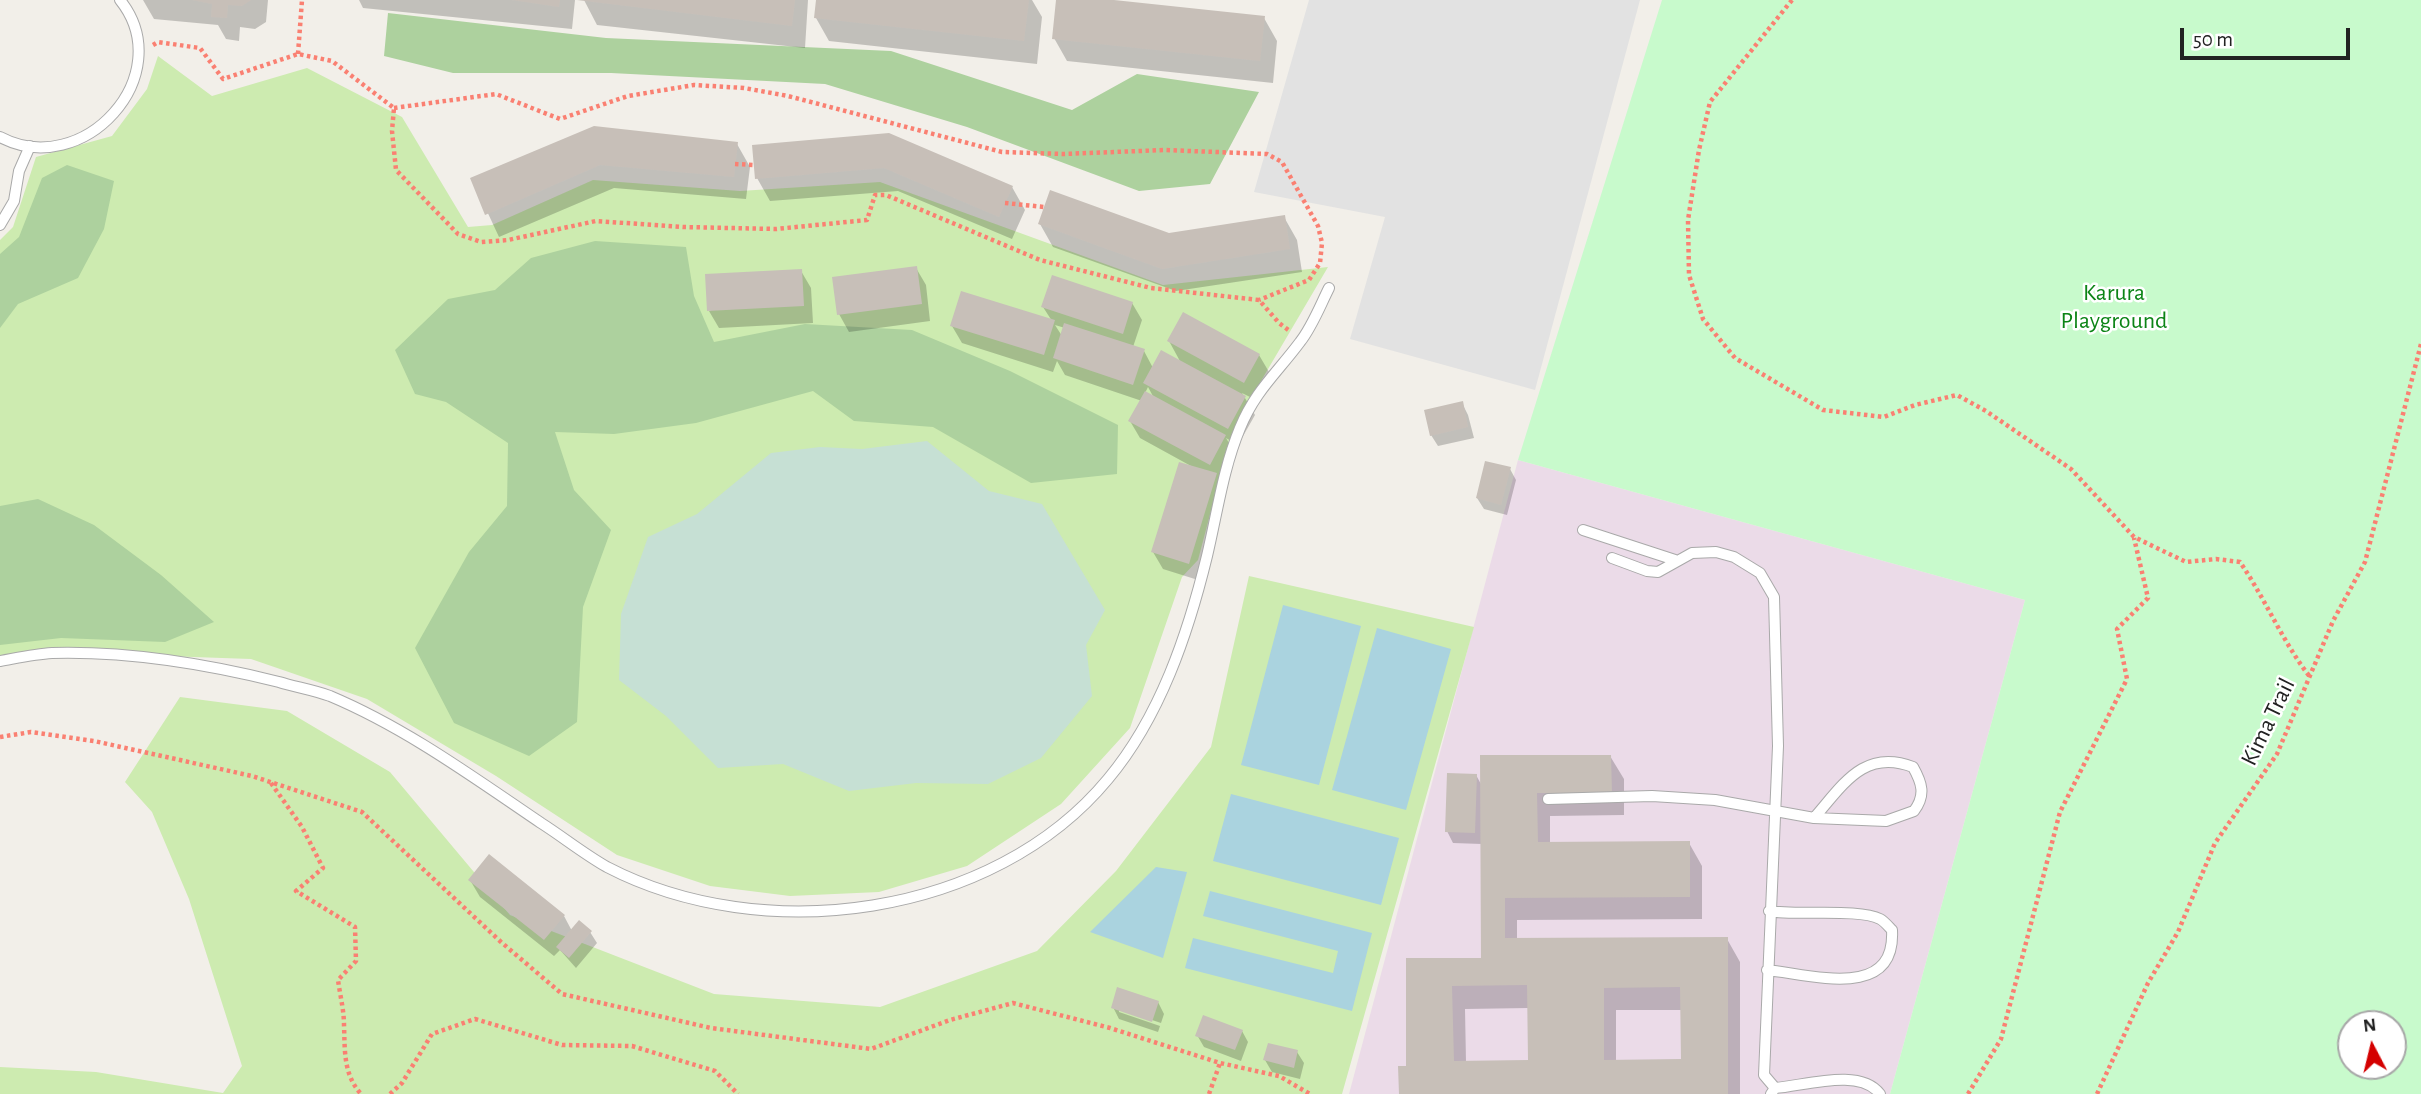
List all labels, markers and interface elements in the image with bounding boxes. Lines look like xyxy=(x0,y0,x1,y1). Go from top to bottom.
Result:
scale bar xyxy=(2183,14,2353,58)
text: 50 m xyxy=(2193,29,2233,50)
park label: Karura Playground xyxy=(2061,279,2167,335)
street label: Kima Trail xyxy=(2235,674,2301,770)
north arrow xyxy=(2337,1010,2407,1080)
text: N xyxy=(2362,1015,2377,1036)

